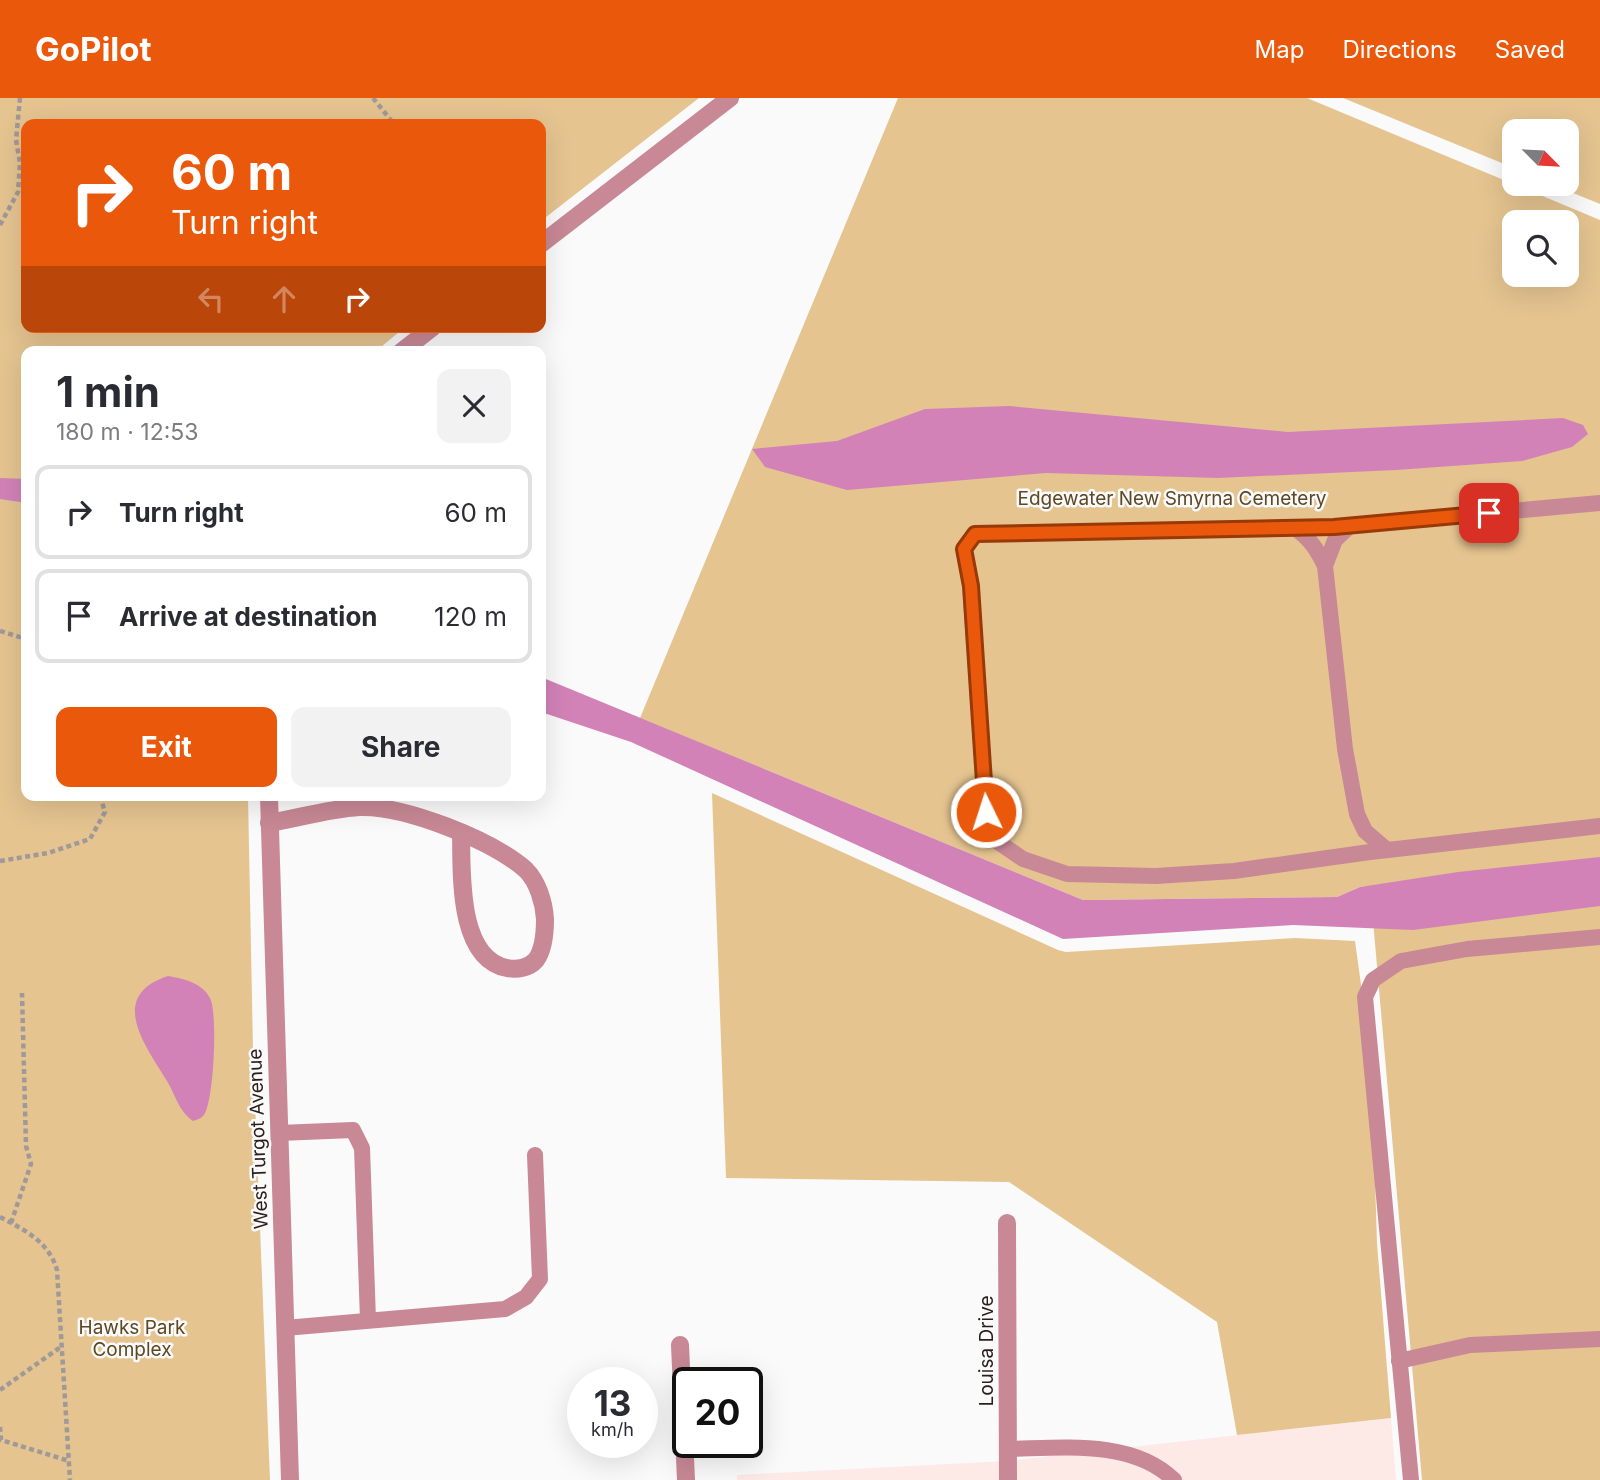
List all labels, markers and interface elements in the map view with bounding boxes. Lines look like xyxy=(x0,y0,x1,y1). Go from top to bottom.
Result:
text: GoPilot xyxy=(35,29,152,69)
text: Map xyxy=(1255,35,1304,64)
text: Directions xyxy=(1342,35,1457,64)
text: Saved xyxy=(1495,35,1565,64)
north arrow xyxy=(1502,119,1578,196)
map controls xyxy=(1502,119,1579,287)
text: 60 m xyxy=(171,143,292,202)
icon: right xyxy=(56,147,147,238)
text: Turn right xyxy=(171,203,318,242)
button: search xyxy=(1502,210,1579,287)
icon: left xyxy=(192,280,230,318)
icon: ahead xyxy=(265,280,303,318)
icon: right xyxy=(338,280,376,318)
text: 1 min xyxy=(56,366,160,417)
button: close xyxy=(437,369,511,443)
text: 180 m · 12:53 xyxy=(56,418,198,446)
pin xyxy=(1459,483,1519,543)
park label: Edgewater New Smyrna Cemetery xyxy=(1017,487,1327,510)
icon: right xyxy=(60,493,98,531)
icon: arrive xyxy=(1470,494,1508,532)
text: Turn right xyxy=(119,497,244,528)
text: 60 m xyxy=(444,497,507,528)
icon: arrive xyxy=(60,597,98,635)
text: Arrive at destination xyxy=(119,601,378,632)
text: 120 m xyxy=(434,601,507,632)
button: Exit xyxy=(56,707,277,787)
button: Share xyxy=(291,707,511,787)
position arrow xyxy=(949,775,1023,849)
street label: West Turgot Avenue xyxy=(243,1048,273,1230)
street label: Louisa Drive xyxy=(975,1295,998,1407)
park label: Hawks Park Complex xyxy=(79,1316,186,1361)
speed limit sign: 20 xyxy=(672,1367,763,1458)
text: 13 xyxy=(594,1382,631,1424)
text: km/h xyxy=(591,1419,634,1440)

